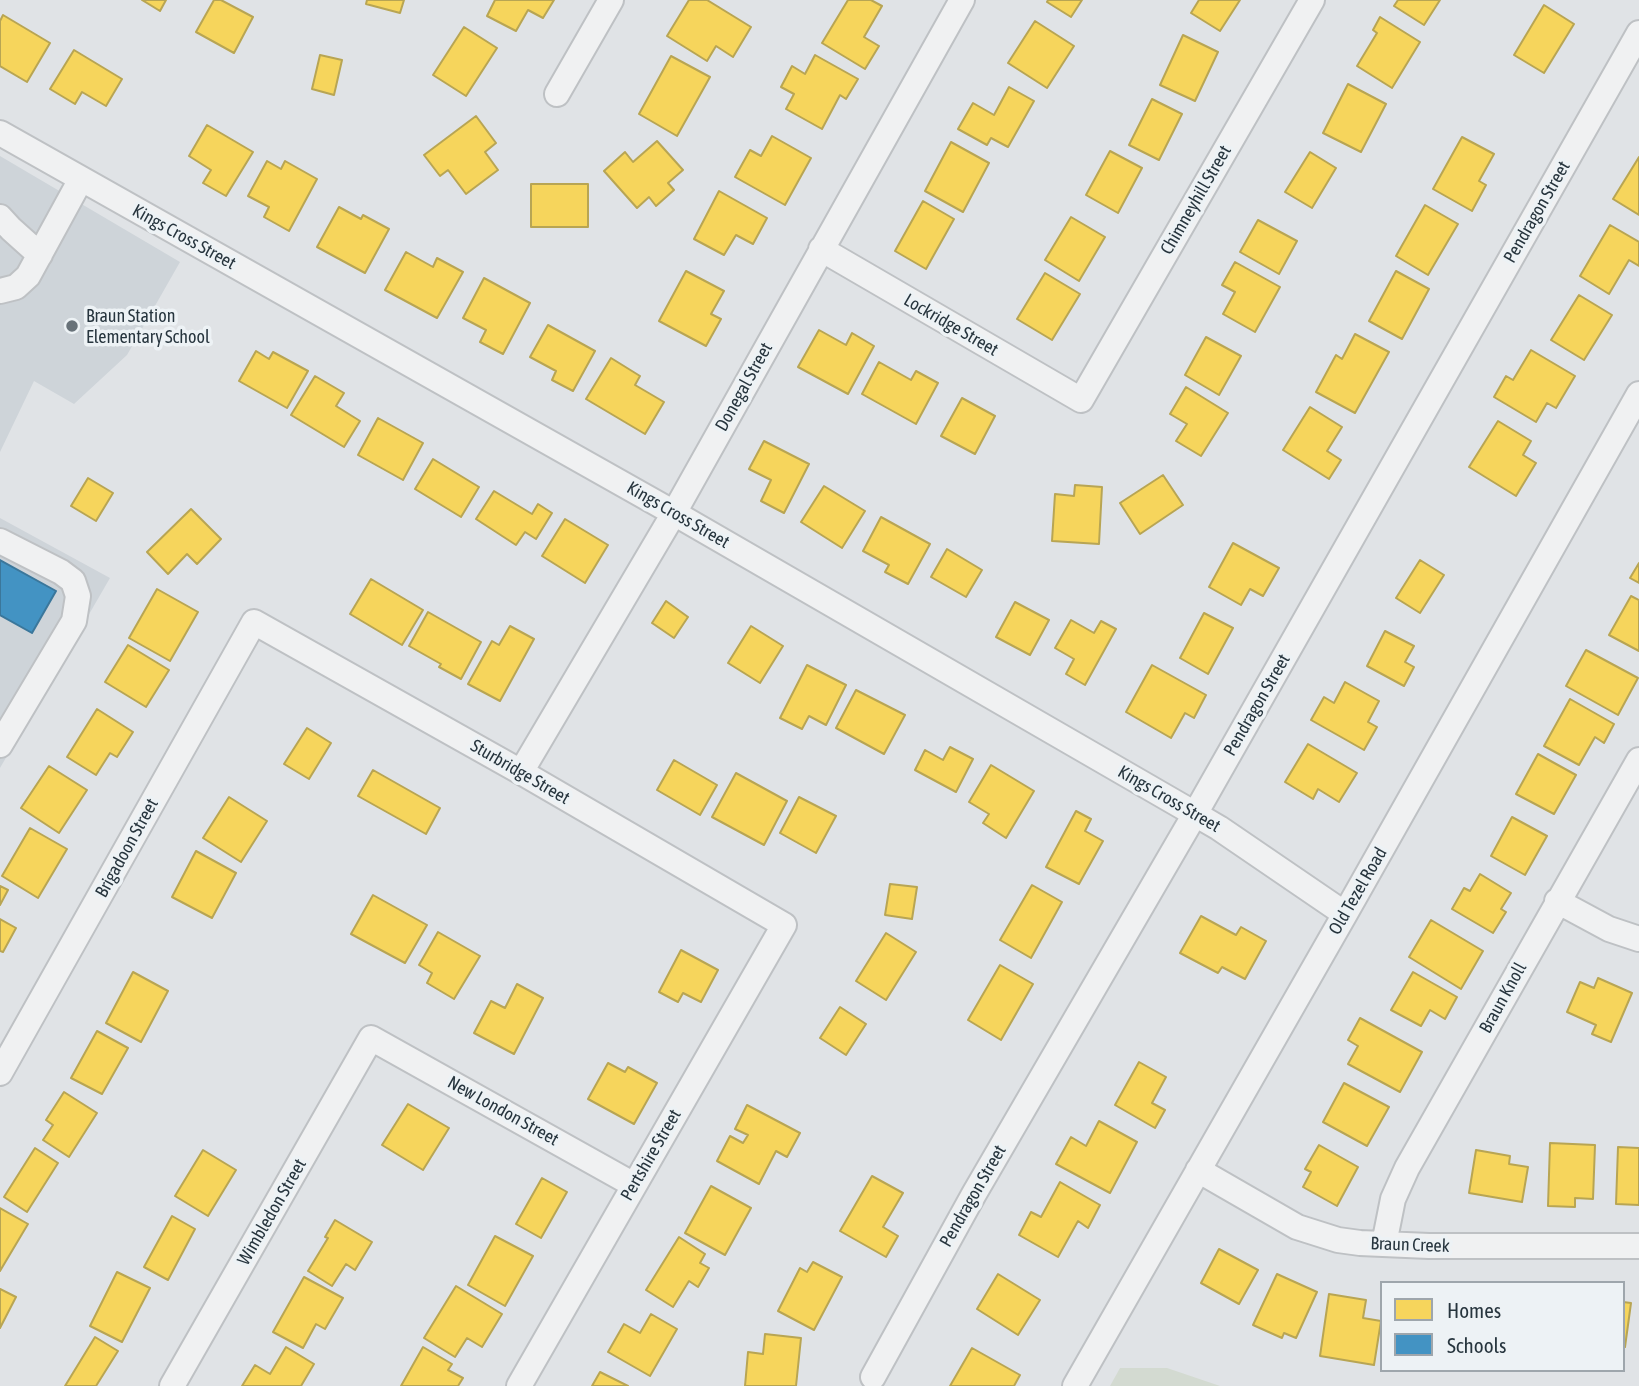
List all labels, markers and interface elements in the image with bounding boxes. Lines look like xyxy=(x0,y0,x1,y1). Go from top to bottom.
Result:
street label: Chimneyhill Street xyxy=(1156,142,1236,258)
street label: Pendragon Street xyxy=(1499,157,1575,267)
street label: Kings Cross Street xyxy=(129,200,239,274)
street label: Lockridge Street xyxy=(900,289,1002,361)
place label: Braun Station Elementary School xyxy=(86,305,210,348)
marker: Braun Station Elementary School xyxy=(64,318,80,334)
street label: Donegal Street xyxy=(711,339,777,435)
street label: Kings Cross Street xyxy=(623,477,733,553)
street label: Pendragon Street xyxy=(1219,650,1295,760)
street label: Sturbridge Street xyxy=(467,735,573,809)
street label: Kings Cross Street xyxy=(1114,761,1224,837)
street label: Brigadoon Street xyxy=(91,795,163,901)
street label: Old Tezel Road xyxy=(1324,844,1392,938)
street label: Braun Knoll xyxy=(1475,959,1531,1037)
street label: New London Street xyxy=(444,1072,562,1150)
street label: Pertshire Street xyxy=(616,1106,686,1204)
street label: Pendragon Street xyxy=(935,1141,1011,1251)
street label: Wimbledon Street xyxy=(233,1155,311,1269)
street label: Braun Creek xyxy=(1370,1233,1450,1257)
legend xyxy=(1380,1281,1625,1372)
text: Homes xyxy=(1447,1298,1501,1322)
text: Schools xyxy=(1447,1333,1507,1357)

